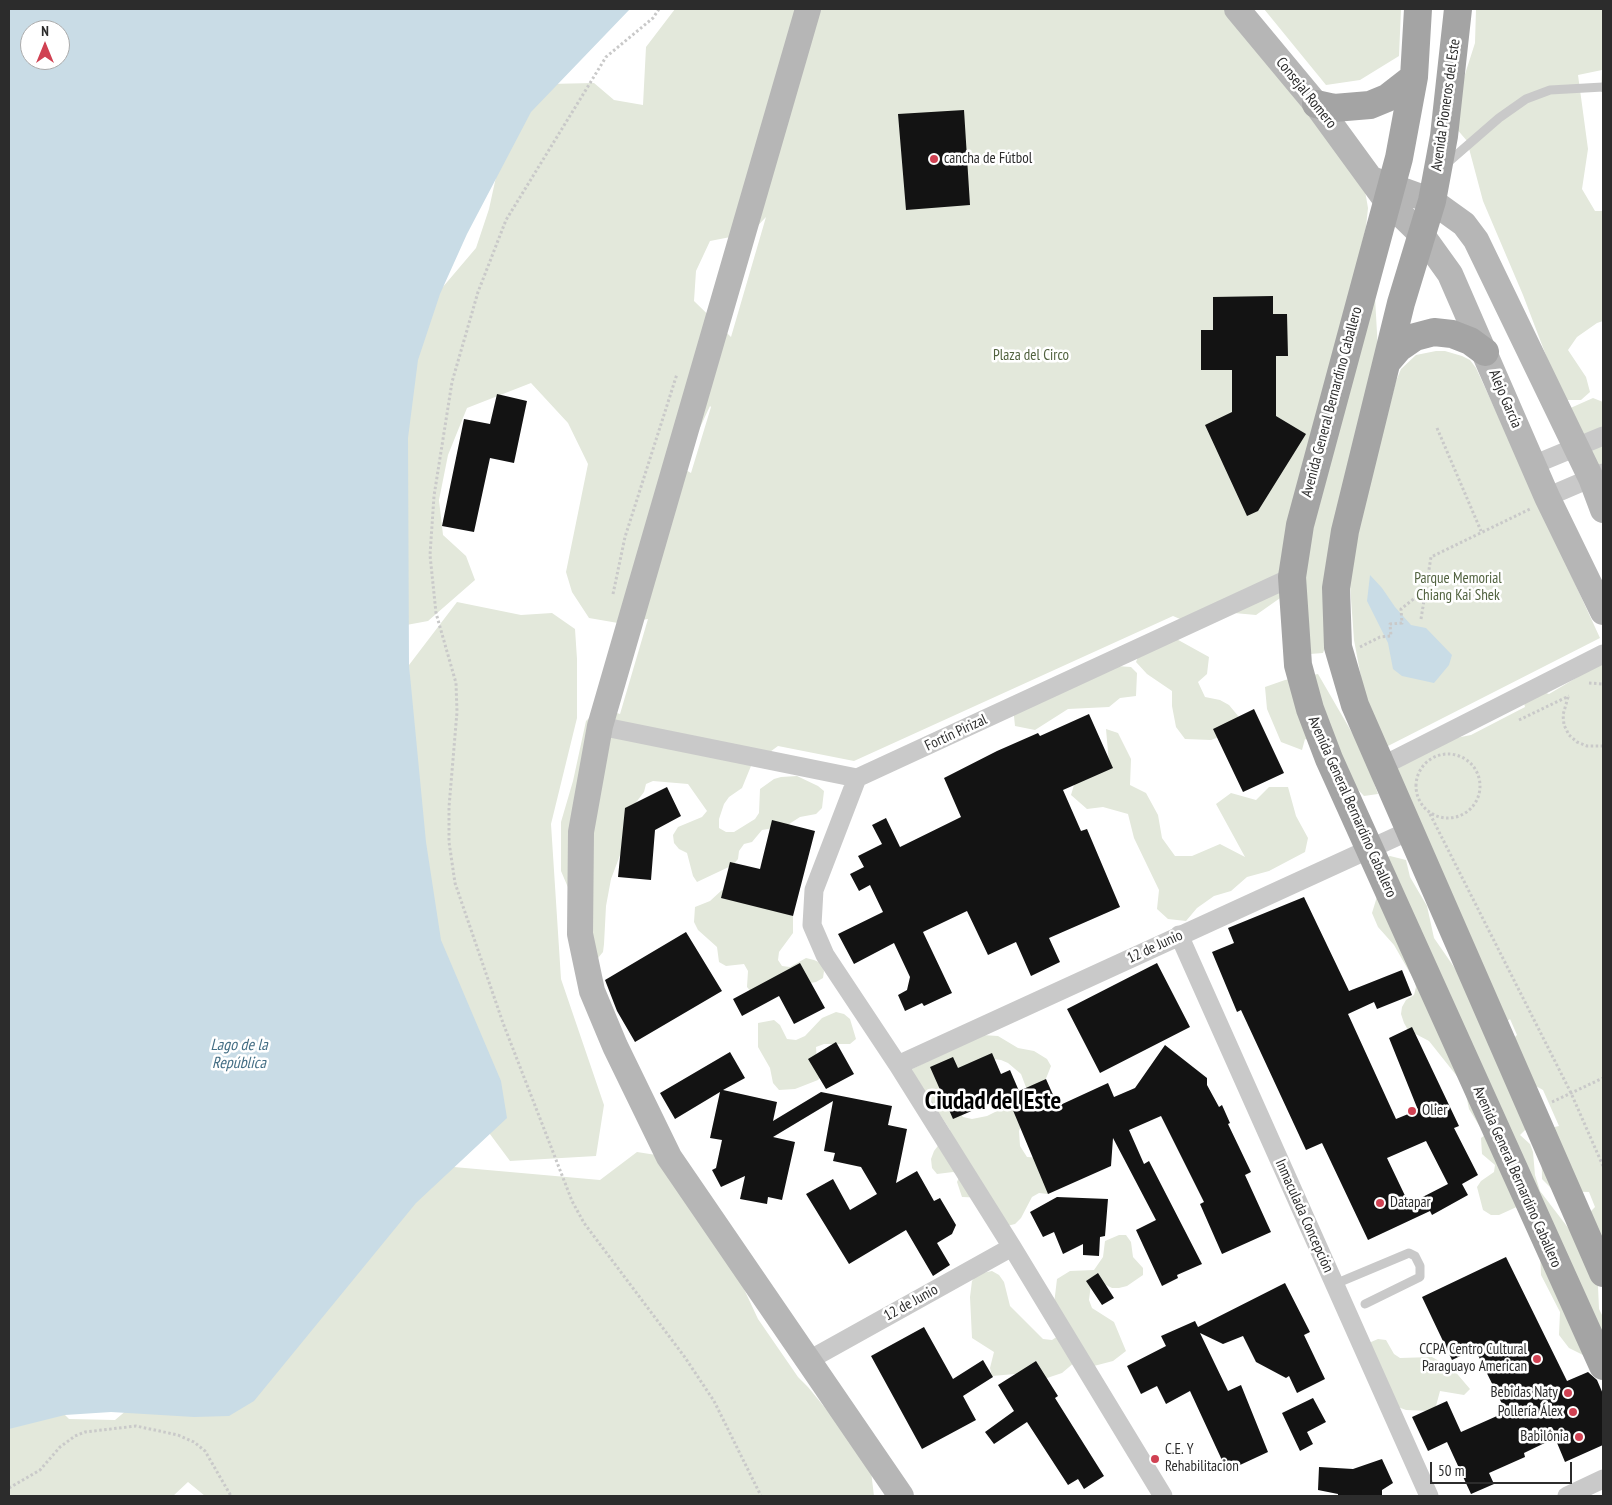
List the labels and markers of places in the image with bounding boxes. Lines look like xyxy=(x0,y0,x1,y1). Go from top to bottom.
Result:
place label: cancha de Fútbol xyxy=(944,150,1032,168)
marker: cancha de Fútbol xyxy=(928,153,940,165)
place label: Olier xyxy=(1422,1102,1447,1120)
marker: Olier xyxy=(1406,1105,1418,1117)
place label: Datapar xyxy=(1390,1194,1431,1212)
marker: Datapar xyxy=(1374,1197,1386,1209)
place label: CCPA Centro Cultural Paraguayo American xyxy=(1419,1341,1527,1376)
marker: CCPA Centro Cultural Paraguayo American xyxy=(1531,1353,1543,1365)
place label: Bebidas Naty xyxy=(1490,1384,1558,1402)
marker: Bebidas Naty xyxy=(1562,1387,1574,1399)
place label: Pollería Álex xyxy=(1498,1403,1563,1421)
marker: Pollería Álex xyxy=(1567,1406,1579,1418)
place label: Babilônia xyxy=(1520,1428,1569,1446)
marker: Babilônia xyxy=(1573,1431,1585,1443)
place label: C.E. Y Rehabilitacion xyxy=(1165,1441,1239,1476)
marker: C.E. Y Rehabilitacion xyxy=(1149,1453,1161,1465)

